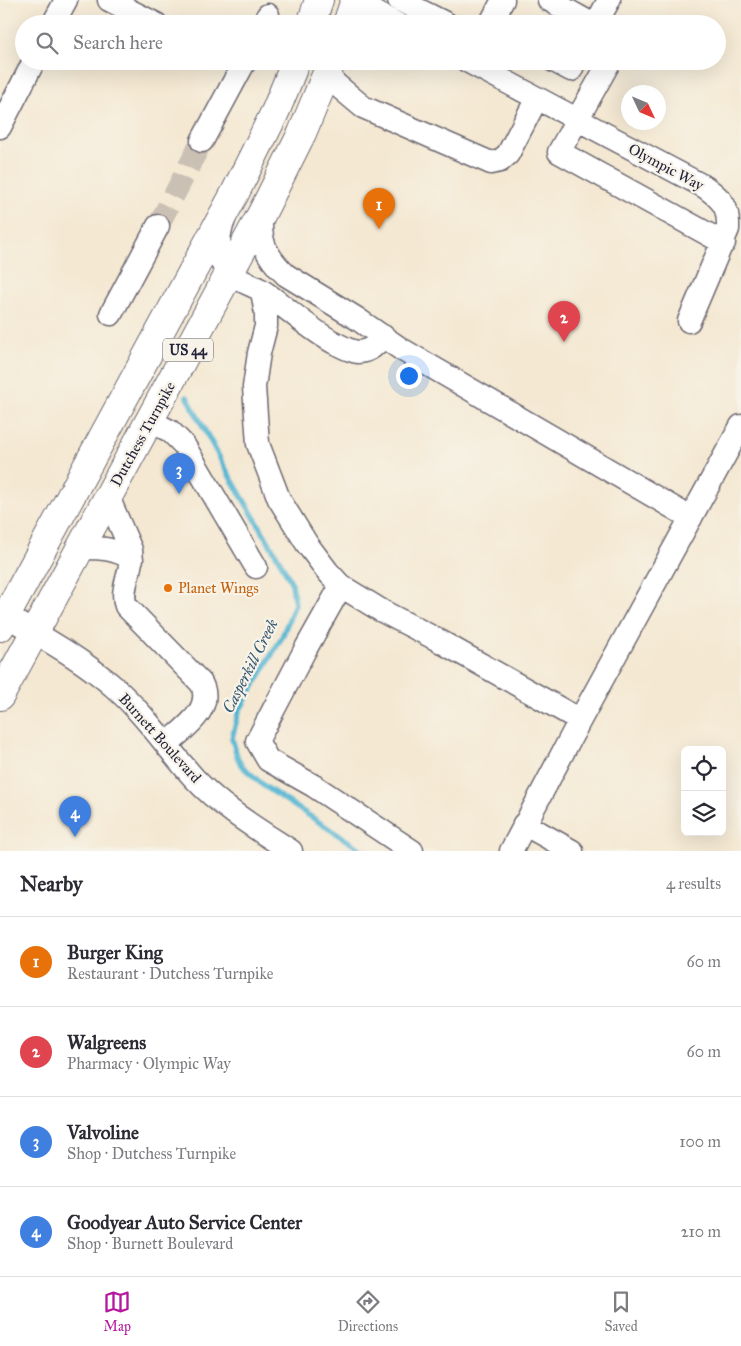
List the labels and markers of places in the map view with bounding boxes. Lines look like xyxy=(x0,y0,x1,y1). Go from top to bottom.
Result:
pin: 1 xyxy=(363,188,395,229)
pin: 2 xyxy=(548,301,580,342)
pin: 3 xyxy=(163,453,195,494)
place label: Planet Wings xyxy=(178,579,259,597)
marker: Planet Wings xyxy=(162,582,174,594)
pin: 4 xyxy=(59,796,91,837)

